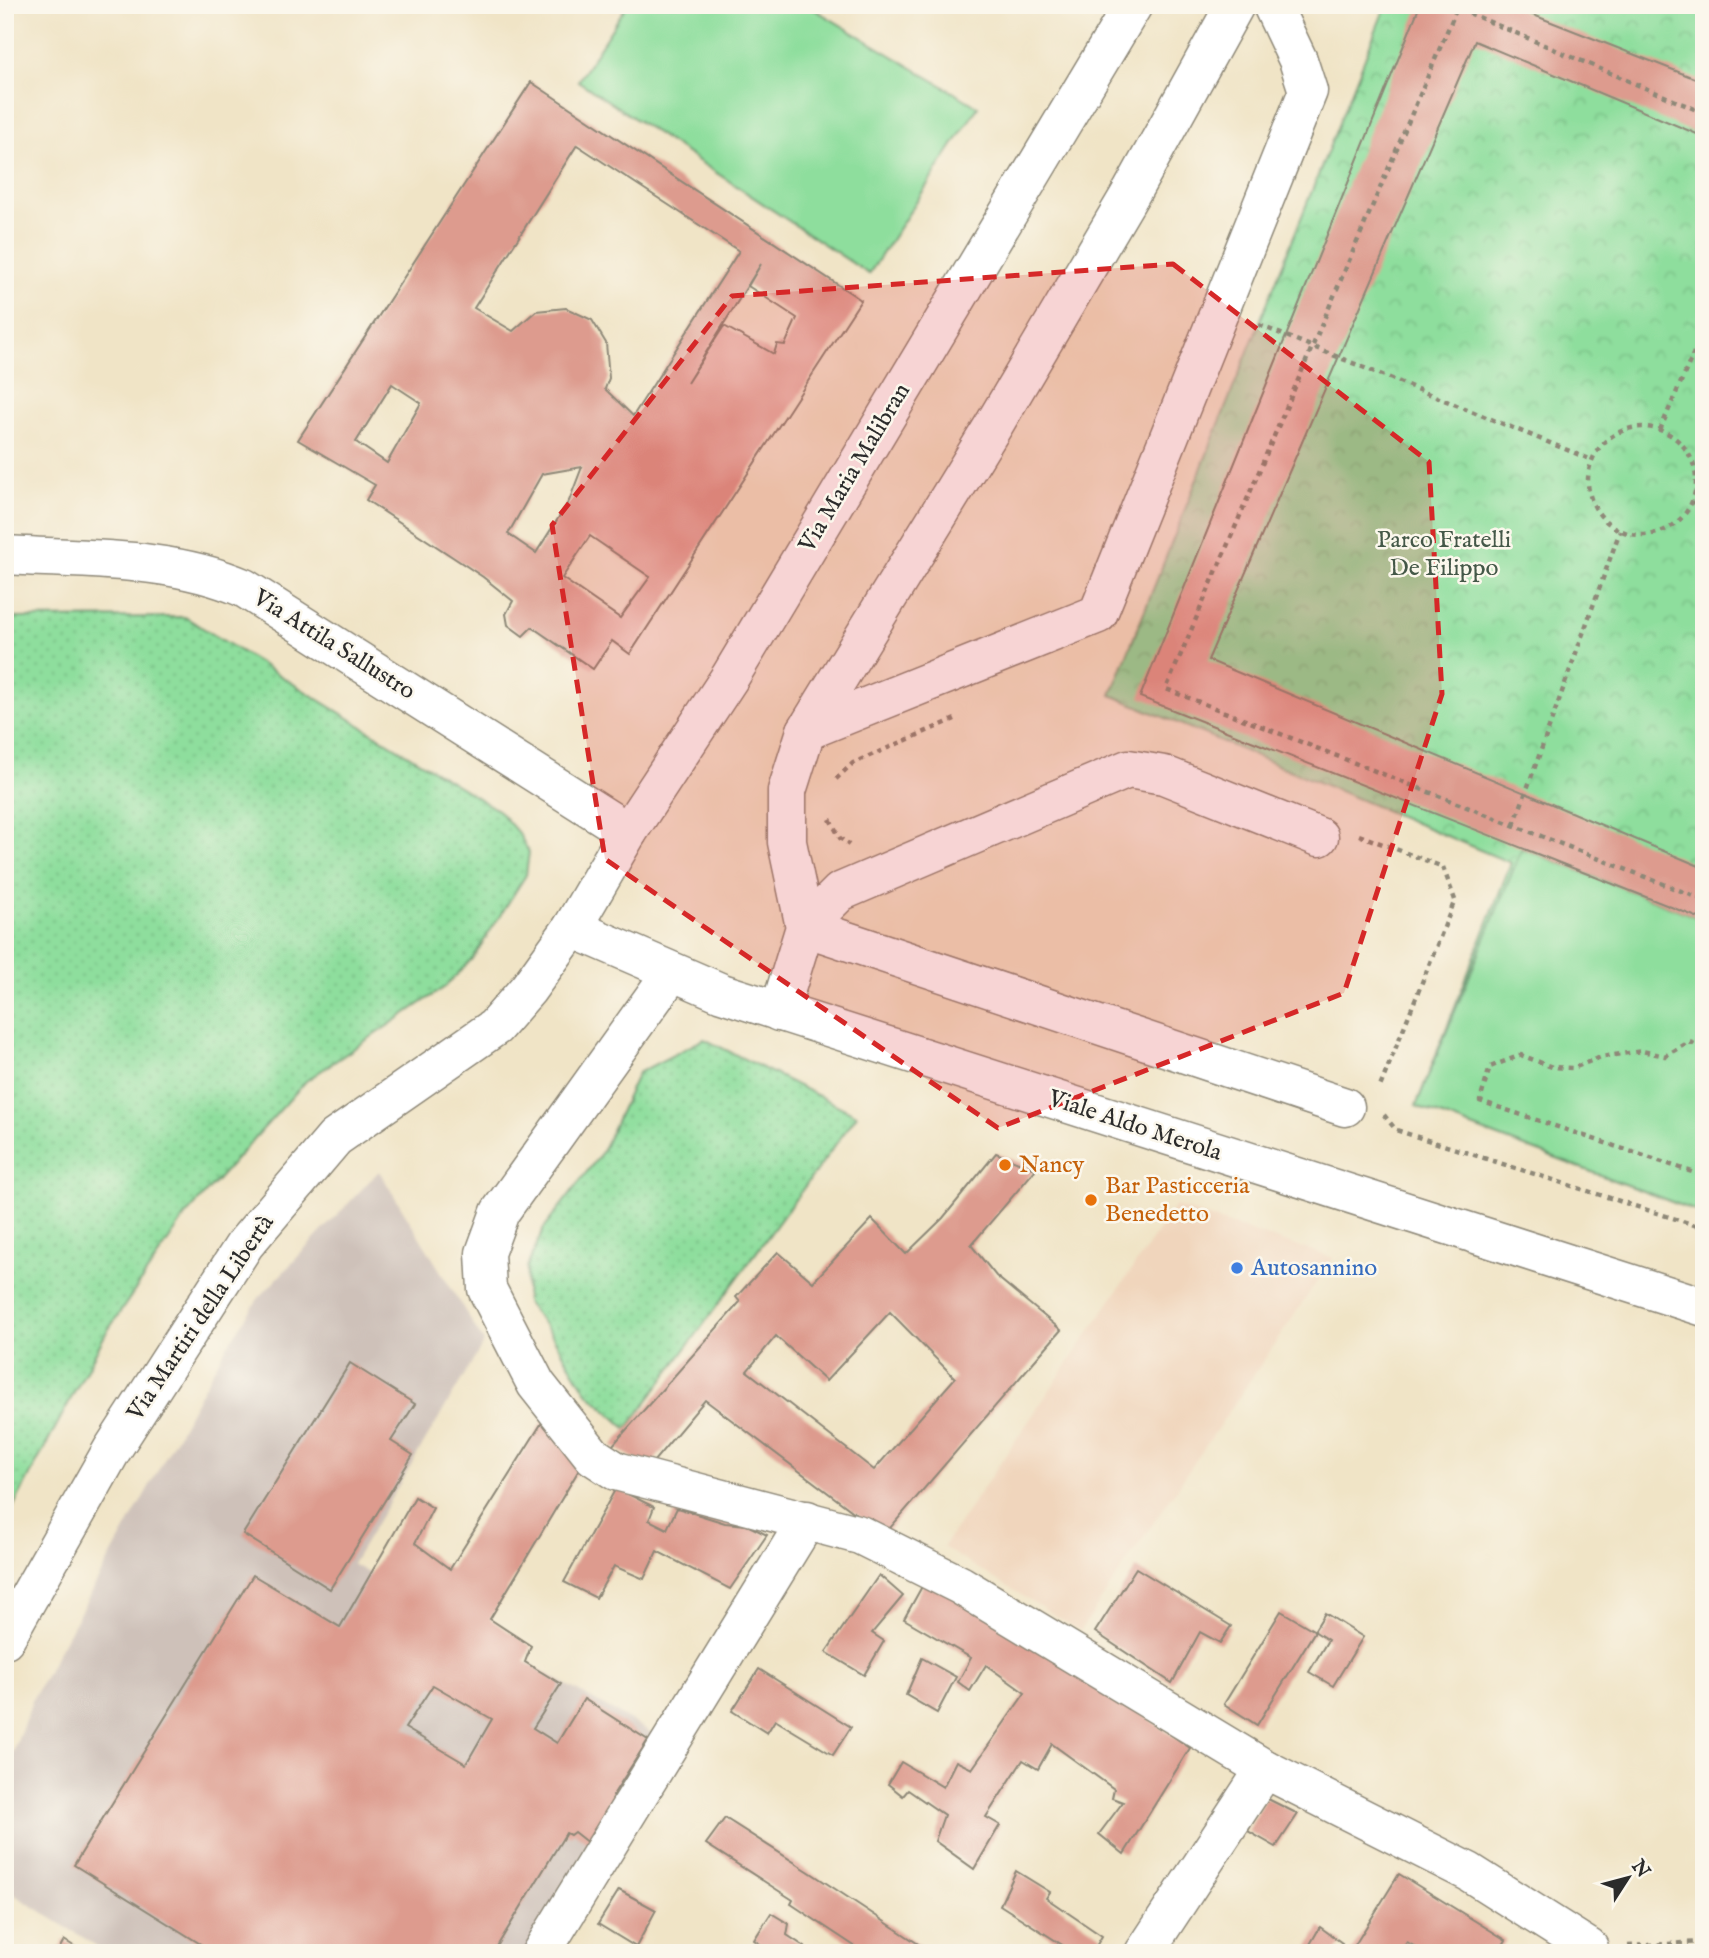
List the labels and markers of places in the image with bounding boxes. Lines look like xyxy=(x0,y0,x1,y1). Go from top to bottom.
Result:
place label: Nancy xyxy=(1019,1150,1085,1181)
marker: Nancy xyxy=(997,1157,1013,1173)
place label: Bar Pasticceria Benedetto xyxy=(1105,1171,1250,1230)
marker: Bar Pasticceria Benedetto xyxy=(1083,1192,1099,1208)
place label: Autosannino xyxy=(1250,1253,1377,1284)
marker: Autosannino xyxy=(1229,1260,1245,1276)

